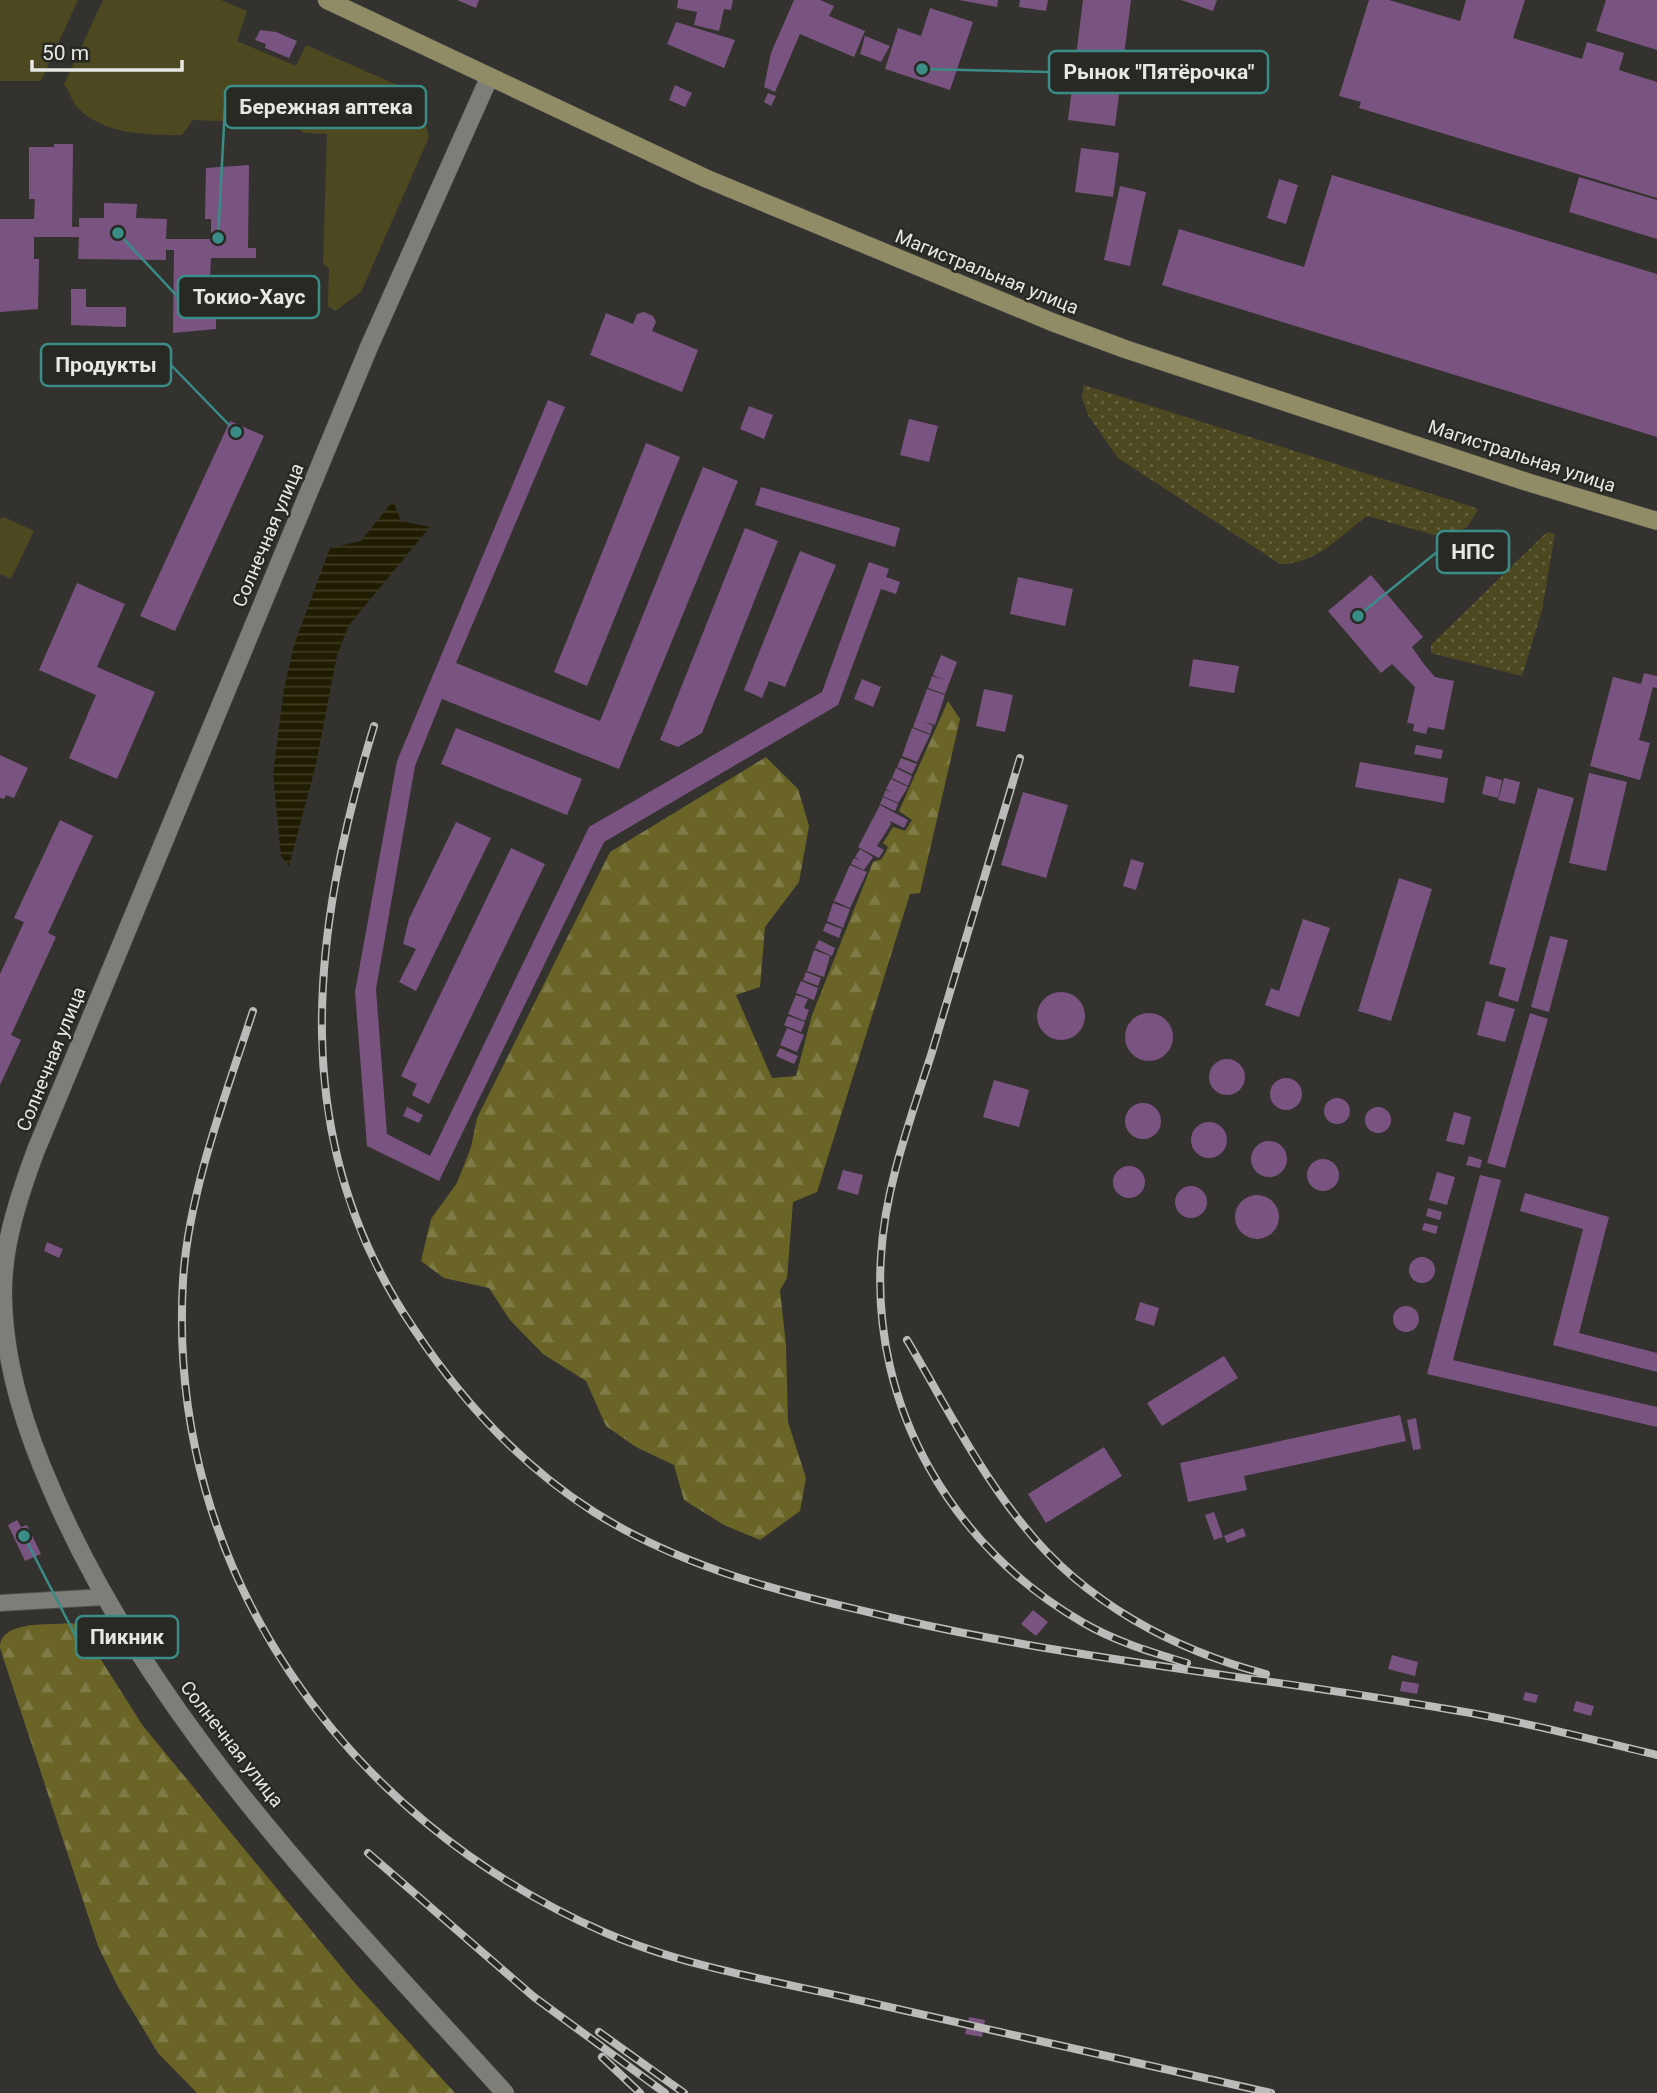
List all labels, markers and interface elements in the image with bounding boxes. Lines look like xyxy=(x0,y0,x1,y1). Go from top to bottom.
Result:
scale bar xyxy=(32,28,182,72)
text: 50 m xyxy=(42,41,89,65)
callout: Рынок "Пятёрочка" xyxy=(1049,51,1268,93)
text: Рынок "Пятёрочка" xyxy=(1063,60,1255,84)
callout: Бережная аптека xyxy=(225,86,426,128)
text: Бережная аптека xyxy=(239,95,413,119)
street label: Магистральная улица xyxy=(892,225,1082,319)
callout: Токио-Хаус xyxy=(178,276,319,318)
text: Токио-Хаус xyxy=(193,285,305,309)
callout: Продукты xyxy=(41,344,171,386)
text: Продукты xyxy=(55,353,157,377)
street label: Магистральная улица xyxy=(1425,415,1619,497)
street label: Солнечная улица xyxy=(227,460,309,610)
callout: НПС xyxy=(1437,531,1509,573)
text: НПС xyxy=(1451,540,1495,564)
street label: Солнечная улица xyxy=(11,983,91,1135)
callout: Пикник xyxy=(76,1616,178,1658)
text: Пикник xyxy=(90,1625,164,1649)
street label: Солнечная улица xyxy=(176,1676,288,1812)

